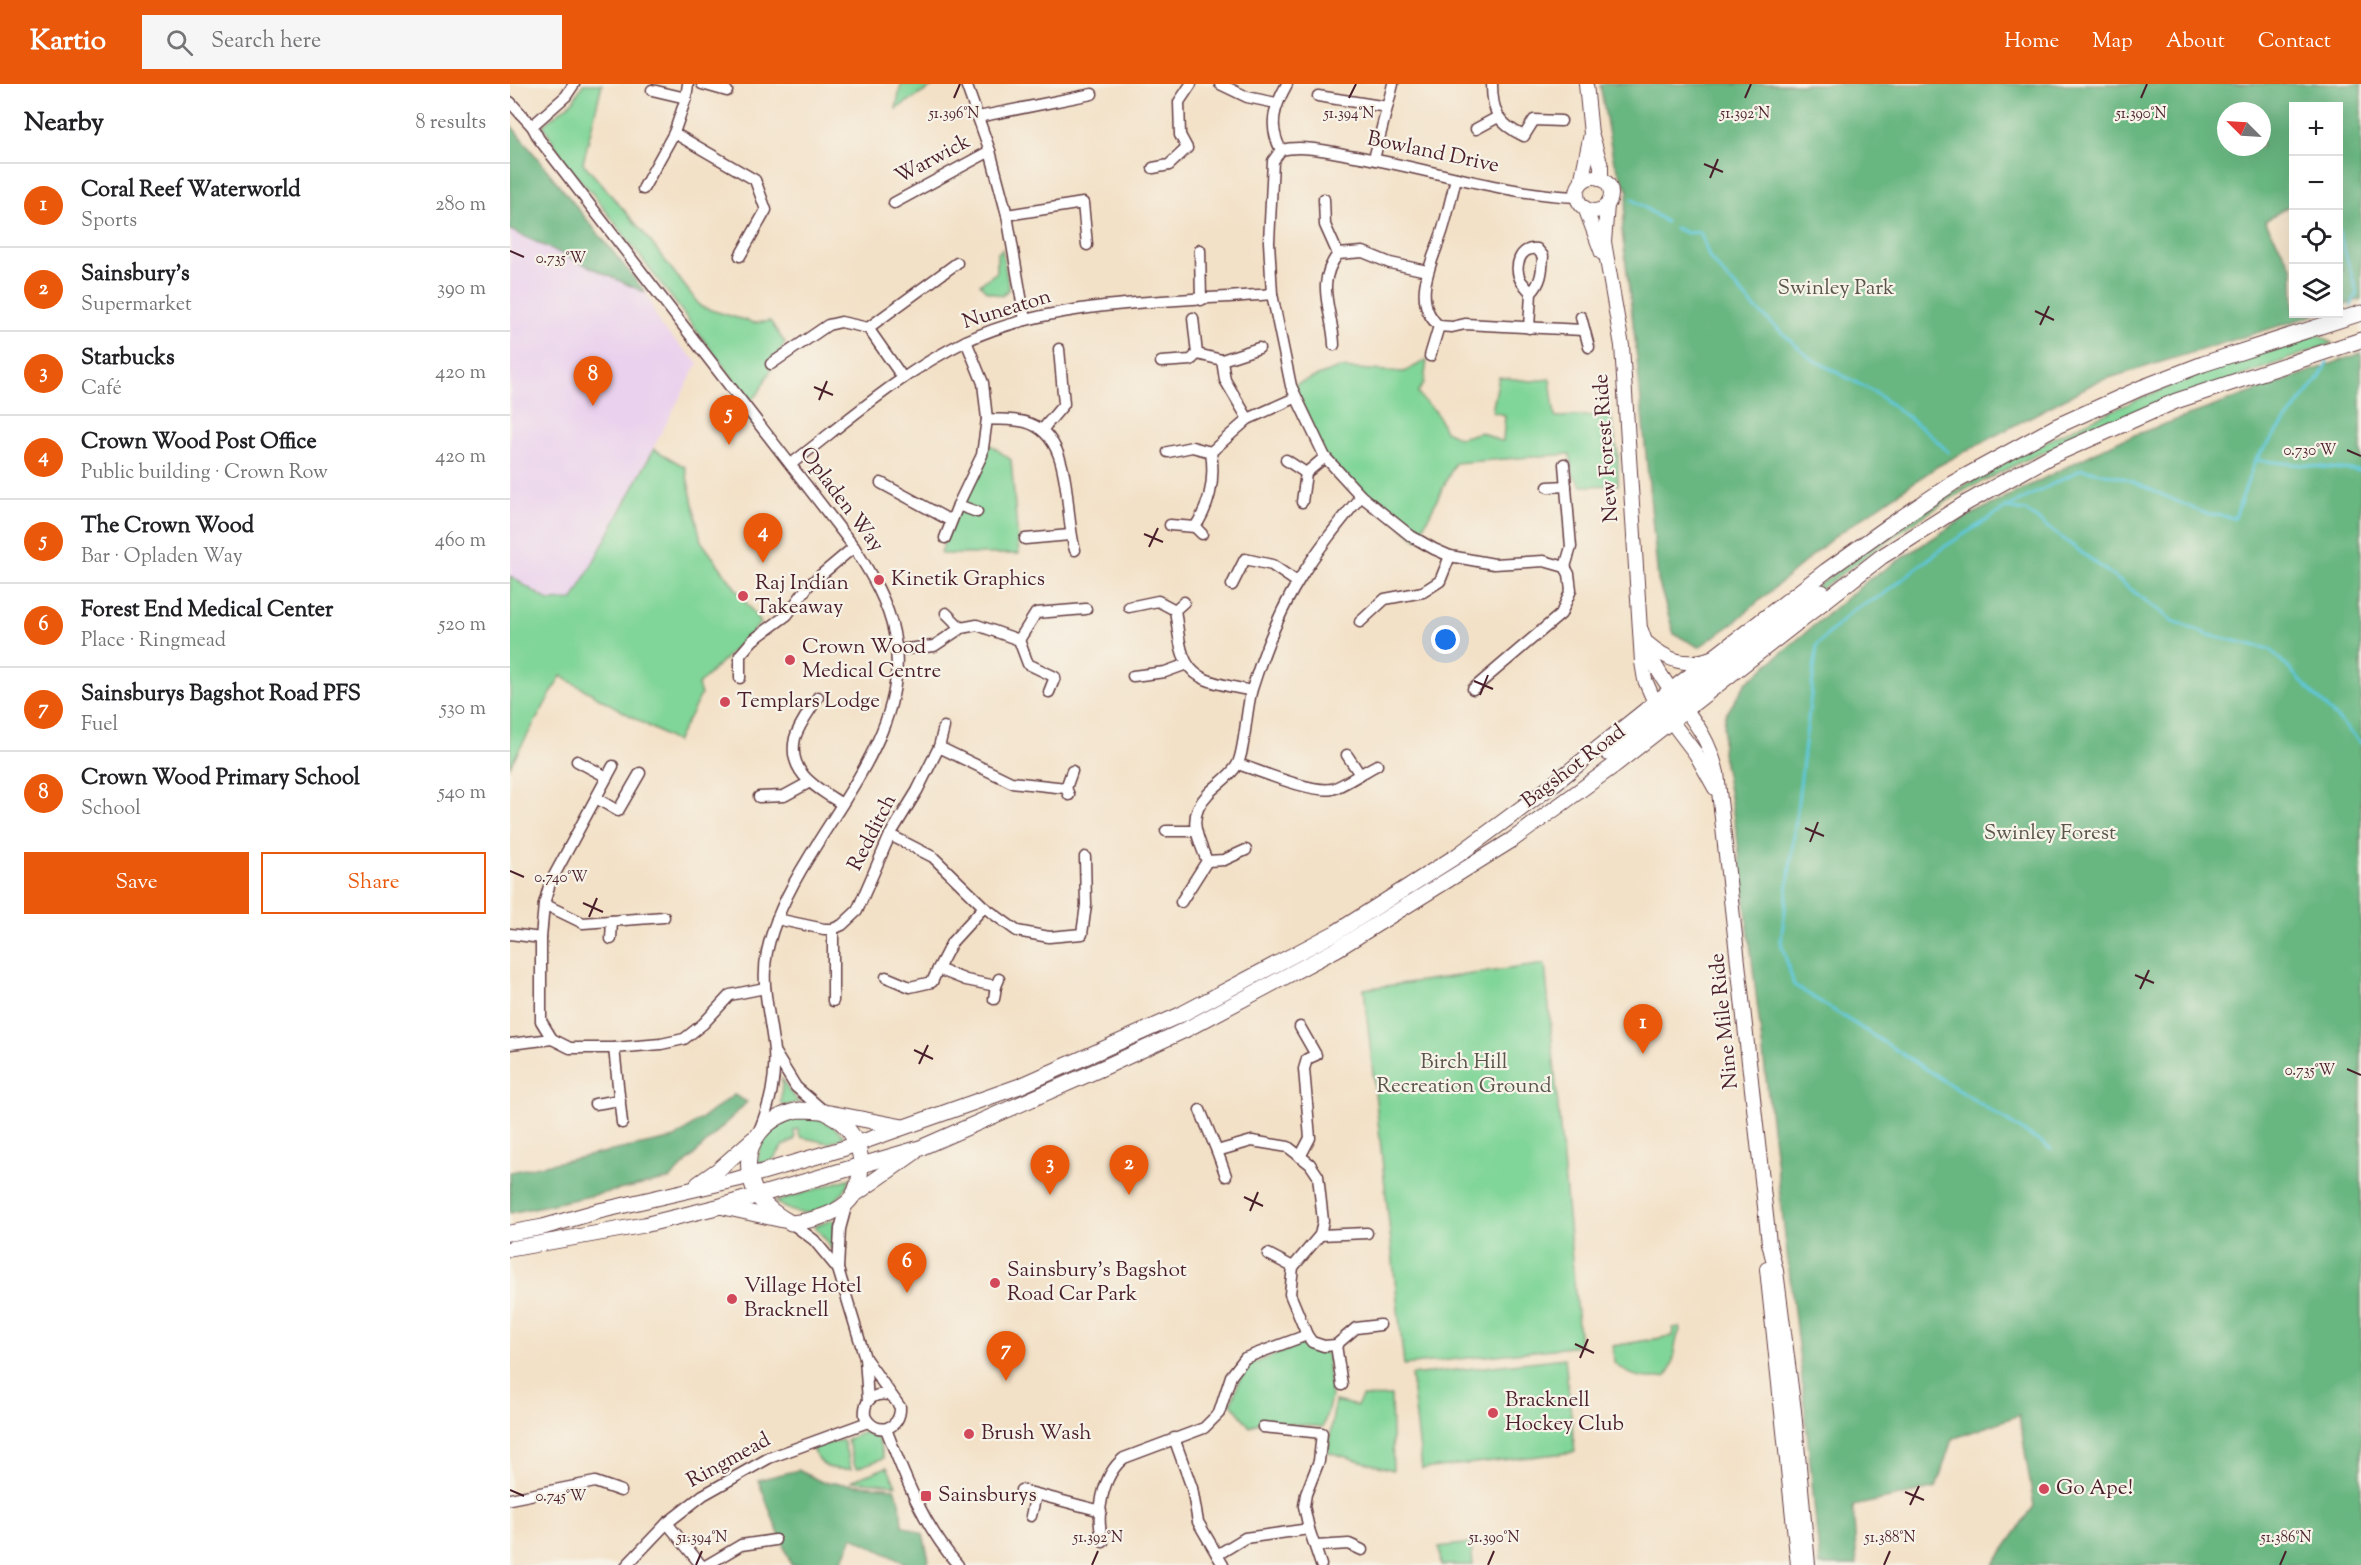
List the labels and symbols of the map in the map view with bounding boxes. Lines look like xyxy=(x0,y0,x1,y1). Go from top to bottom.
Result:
north arrow xyxy=(2217,102,2271,156)
text: 51.396°N xyxy=(928,104,979,125)
text: 51.394°N xyxy=(1323,104,1374,125)
text: 51.392°N xyxy=(1719,104,1770,125)
text: 51.390°N xyxy=(2115,104,2166,125)
street label: Bowland Drive xyxy=(1364,124,1502,182)
street label: Warwick xyxy=(890,127,977,192)
text: 0.735°W xyxy=(536,249,587,270)
park label: Swinley Park xyxy=(1778,274,1895,304)
street label: Nuneaton xyxy=(959,282,1055,338)
pin: 8 xyxy=(574,356,613,406)
street label: New Forest Ride xyxy=(1587,373,1627,523)
pin: 5 xyxy=(710,396,748,445)
street label: Opladen Way xyxy=(791,441,891,559)
text: 0.730°W xyxy=(2284,441,2337,462)
pin: 4 xyxy=(744,514,782,563)
place label: Kinetik Graphics xyxy=(891,565,1045,595)
place label: Raj Indian Takeaway xyxy=(755,569,849,623)
marker: Kinetik Graphics xyxy=(872,573,886,587)
marker: Raj Indian Takeaway xyxy=(736,589,750,603)
your location xyxy=(1431,625,1460,654)
place label: Crown Wood Medical Centre xyxy=(802,633,941,687)
marker: Crown Wood Medical Centre xyxy=(783,653,797,667)
place label: Templars Lodge xyxy=(737,687,880,717)
marker: Templars Lodge xyxy=(718,695,732,709)
street label: Bagshot Road xyxy=(1516,718,1632,816)
street label: Redditch xyxy=(841,789,905,877)
park label: Swinley Forest xyxy=(1984,819,2116,849)
text: 0.740°W xyxy=(534,868,588,889)
street label: Nine Mile Ride xyxy=(1703,951,1747,1091)
pin: 1 xyxy=(1624,1004,1662,1054)
park label: Birch Hill Recreation Ground xyxy=(1377,1048,1552,1102)
text: 0.735°W xyxy=(2285,1061,2336,1082)
pin: 3 xyxy=(1030,1146,1070,1195)
pin: 2 xyxy=(1110,1146,1148,1195)
pin: 6 xyxy=(888,1244,926,1293)
place label: Sainsbury's Bagshot Road Car Park xyxy=(1007,1256,1187,1310)
place label: Village Hotel Bracknell xyxy=(744,1272,862,1326)
marker: Sainsbury's Bagshot Road Car Park xyxy=(988,1276,1002,1290)
marker: Village Hotel Bracknell xyxy=(725,1292,739,1306)
pin: 7 xyxy=(986,1332,1026,1381)
place label: Bracknell Hockey Club xyxy=(1505,1386,1624,1440)
marker: Bracknell Hockey Club xyxy=(1486,1406,1500,1420)
place label: Brush Wash xyxy=(981,1419,1092,1449)
street label: Ringmead xyxy=(682,1426,776,1496)
marker: Brush Wash xyxy=(962,1427,976,1441)
place label: Go Ape! xyxy=(2056,1474,2133,1504)
place label: Sainsburys xyxy=(938,1481,1037,1511)
marker: Go Ape! xyxy=(2037,1482,2051,1496)
text: 0.745°W xyxy=(535,1487,587,1508)
marker: Sainsburys xyxy=(919,1489,933,1503)
text: 51.394°N xyxy=(676,1528,727,1549)
text: 51.392°N xyxy=(1072,1528,1123,1549)
text: 51.390°N xyxy=(1468,1528,1519,1549)
text: 51.388°N xyxy=(1864,1528,1915,1549)
text: 51.386°N xyxy=(2260,1528,2311,1549)

